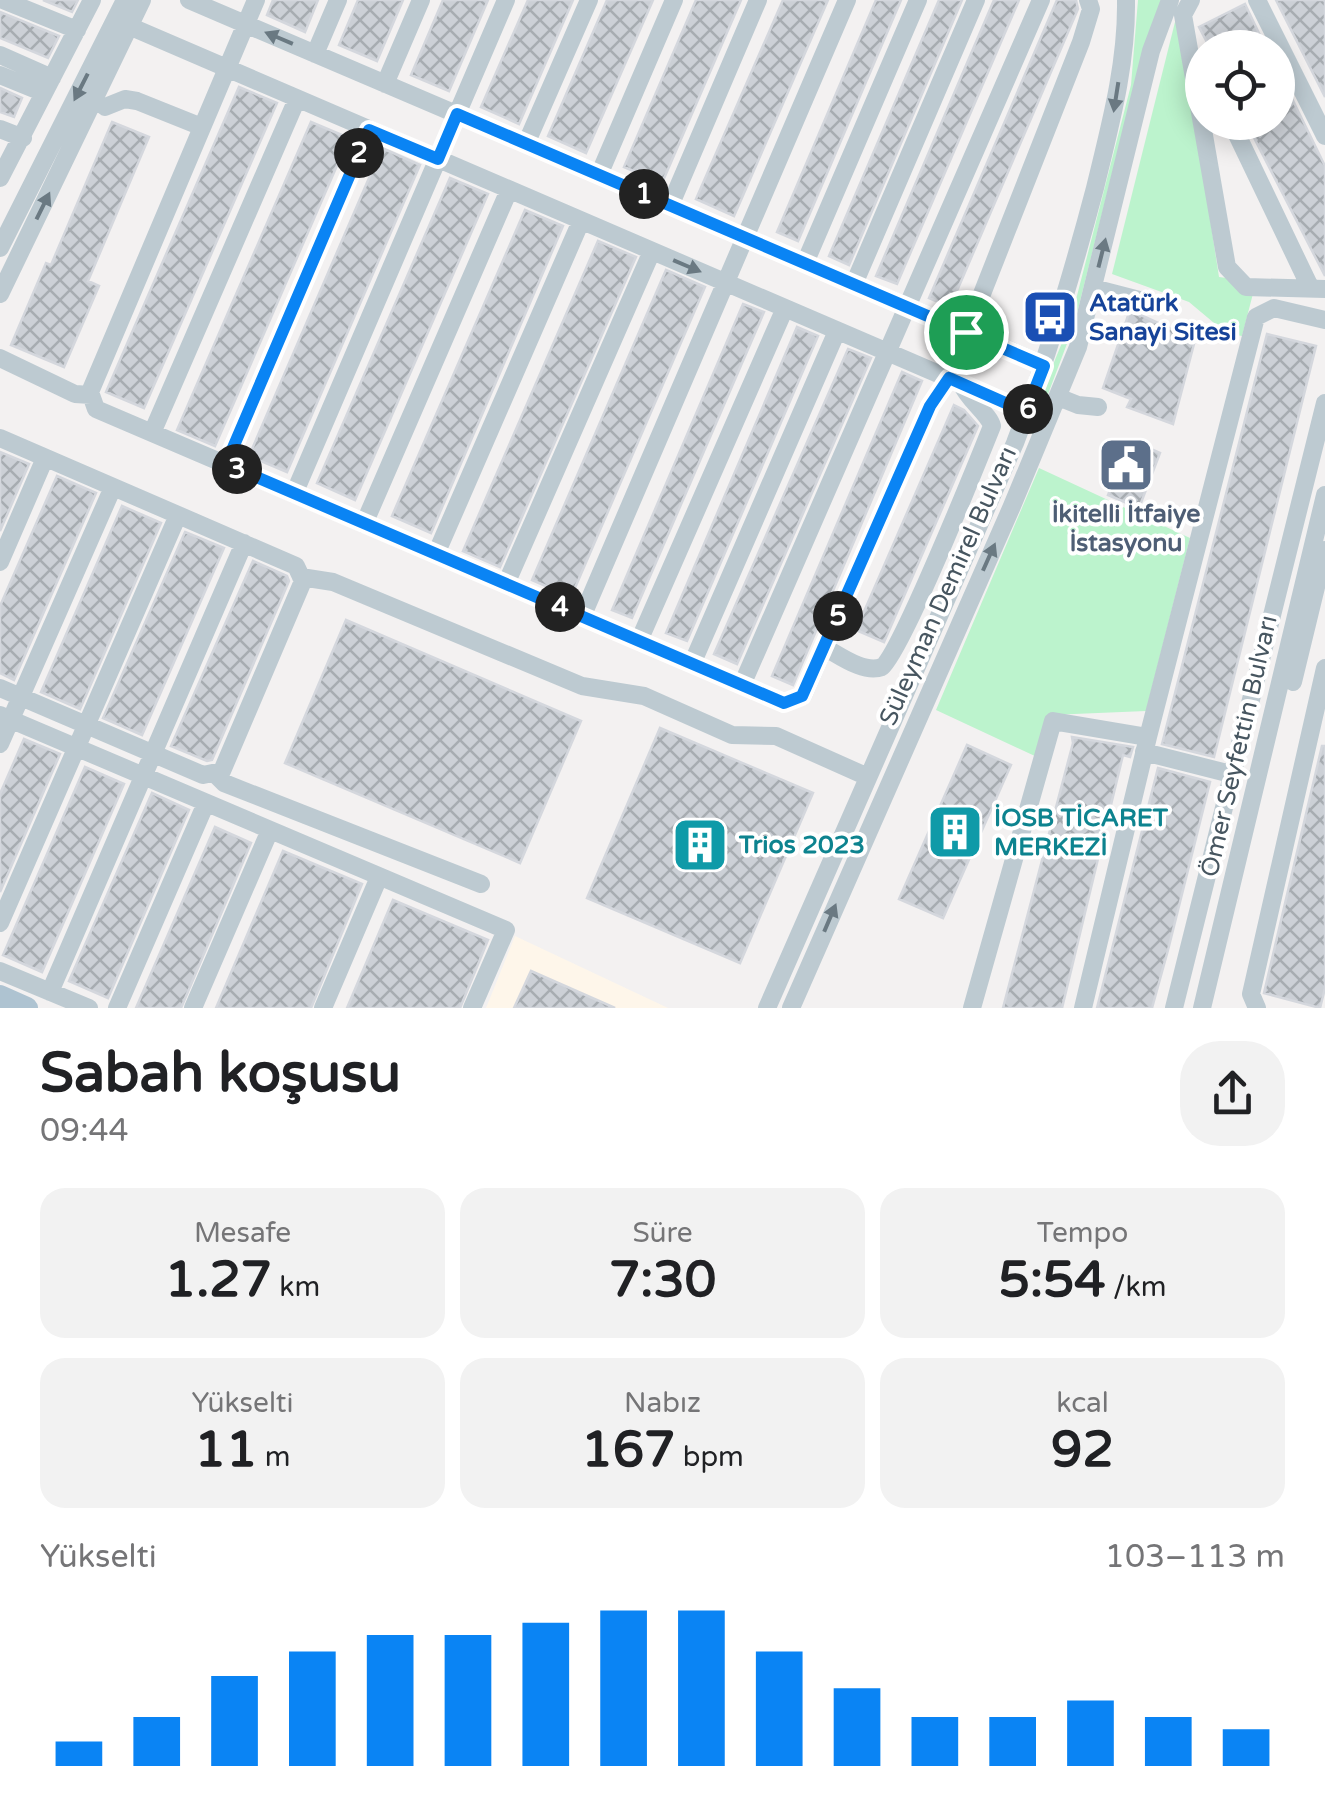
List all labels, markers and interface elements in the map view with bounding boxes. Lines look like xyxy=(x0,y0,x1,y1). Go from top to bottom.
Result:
one-way arrow xyxy=(264,30,294,46)
map controls xyxy=(1185,30,1295,140)
button: locate xyxy=(1185,30,1295,140)
one-way arrow xyxy=(73,73,90,102)
one-way arrow xyxy=(1108,82,1123,113)
pin: 2 xyxy=(334,128,384,178)
text: 2 xyxy=(350,136,368,170)
pin: 1 xyxy=(619,169,669,219)
text: 1 xyxy=(635,177,653,211)
one-way arrow xyxy=(34,191,51,220)
one-way arrow xyxy=(1095,237,1111,268)
one-way arrow xyxy=(672,258,702,274)
bus stop icon: Atatürk Sanayi Sitesi xyxy=(1020,287,1080,347)
place label: Atatürk Sanayi Sitesi xyxy=(1089,288,1237,347)
pin xyxy=(924,290,1009,375)
icon: arrive xyxy=(939,305,994,360)
pin: 6 xyxy=(1003,384,1053,434)
text: 6 xyxy=(1019,392,1037,426)
public building icon: İkitelli İtfaiye İstasyonu xyxy=(1096,435,1156,495)
street label: Süleyman Demirel Bulvarı xyxy=(873,442,1023,730)
pin: 3 xyxy=(212,444,262,494)
text: 3 xyxy=(228,452,246,486)
place label: İkitelli İtfaiye İstasyonu xyxy=(1052,499,1200,558)
one-way arrow xyxy=(981,542,997,572)
pin: 4 xyxy=(535,582,585,632)
text: 4 xyxy=(551,590,569,624)
pin: 5 xyxy=(813,591,863,641)
text: 5 xyxy=(829,599,847,633)
street label: Ömer Seyfettin Bulvarı xyxy=(1194,612,1284,880)
building icon: İOSB TİCARET MERKEZİ xyxy=(925,802,985,862)
place label: İOSB TİCARET MERKEZİ xyxy=(994,803,1169,862)
building icon: Trios 2023 xyxy=(670,815,730,875)
place label: Trios 2023 xyxy=(738,830,865,860)
one-way arrow xyxy=(822,904,838,933)
text: Sabah koşusu xyxy=(40,1041,401,1107)
button: share xyxy=(1180,1041,1285,1146)
text: 09:44 xyxy=(40,1112,129,1150)
text: Mesafe xyxy=(194,1216,291,1250)
text: Süre xyxy=(632,1216,693,1250)
text: Tempo xyxy=(1037,1216,1128,1250)
text: 1.27 xyxy=(165,1250,272,1310)
text: 7:30 xyxy=(609,1250,716,1310)
text: 5:54 xyxy=(999,1250,1106,1310)
text: km xyxy=(272,1270,320,1304)
text: /km xyxy=(1106,1270,1166,1304)
text: Yükselti xyxy=(191,1386,294,1420)
text: Nabız xyxy=(624,1386,701,1420)
text: kcal xyxy=(1056,1386,1109,1420)
text: 11 xyxy=(195,1420,257,1480)
text: 167 xyxy=(581,1420,675,1480)
text: 92 xyxy=(1051,1420,1114,1480)
text: m xyxy=(257,1440,290,1474)
text: bpm xyxy=(675,1440,744,1474)
text: Yükselti xyxy=(40,1538,157,1576)
text: 103–113 m xyxy=(1105,1538,1285,1576)

